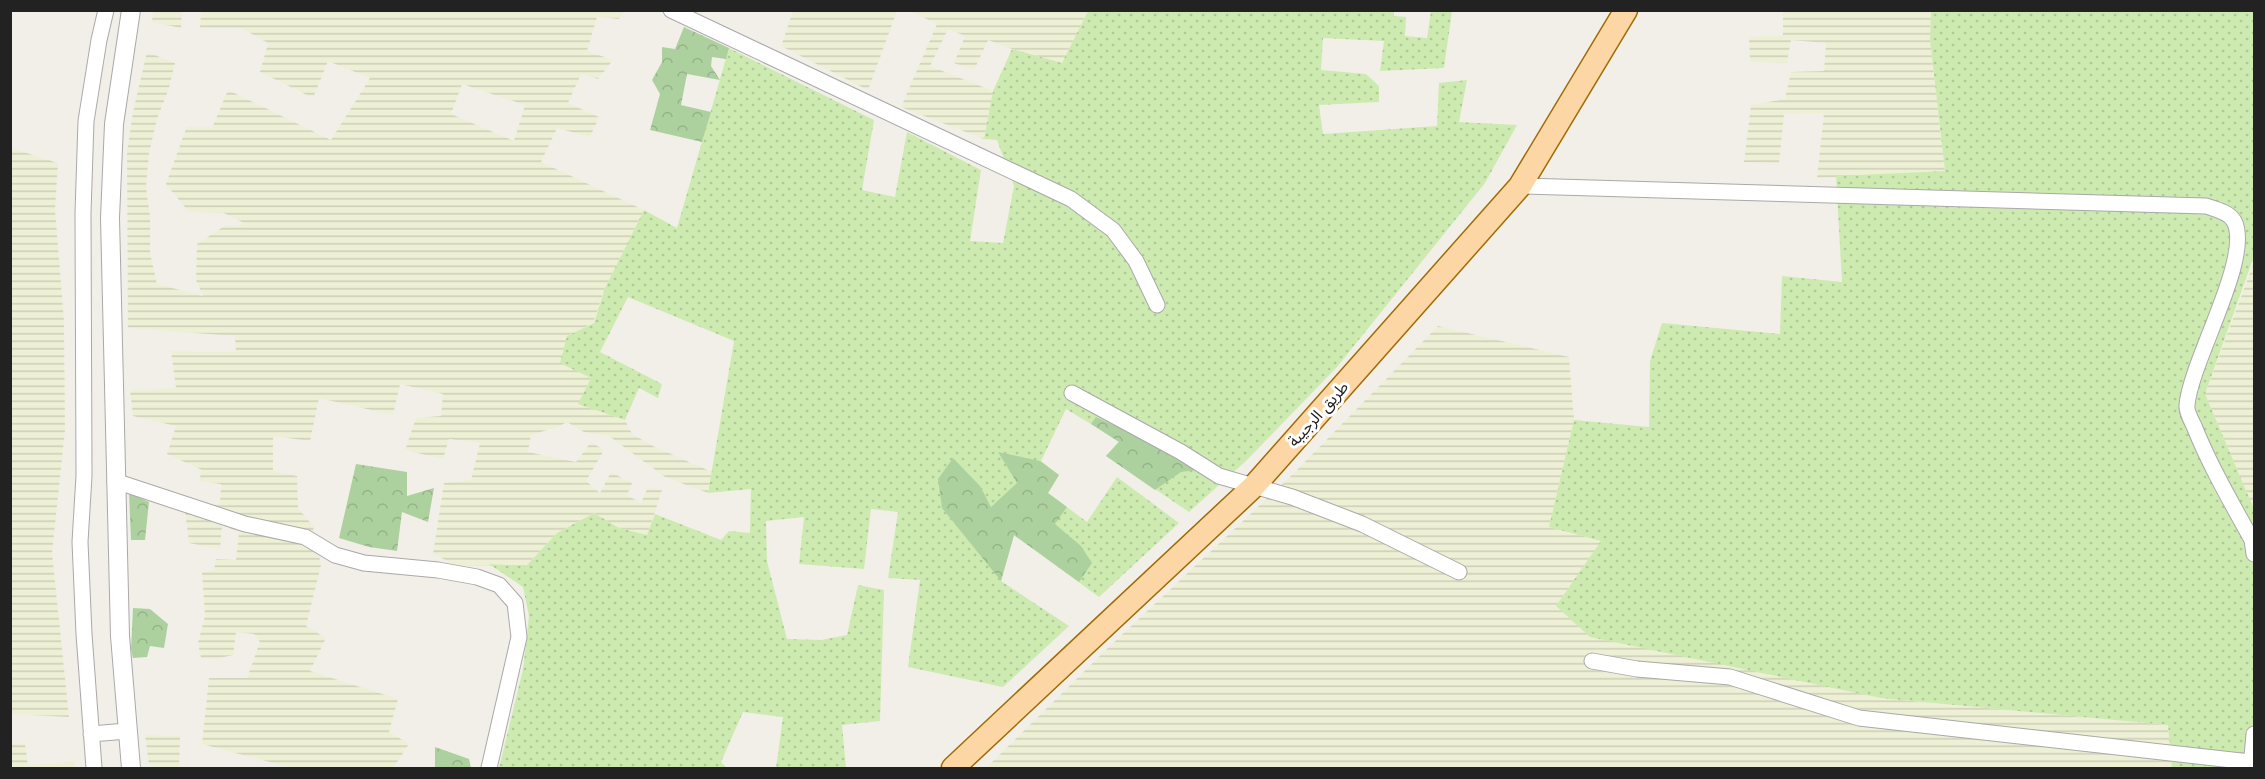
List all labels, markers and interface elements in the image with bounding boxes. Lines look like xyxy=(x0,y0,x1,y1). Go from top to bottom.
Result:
street label: طريق الرجيبة xyxy=(1285,378,1353,451)

